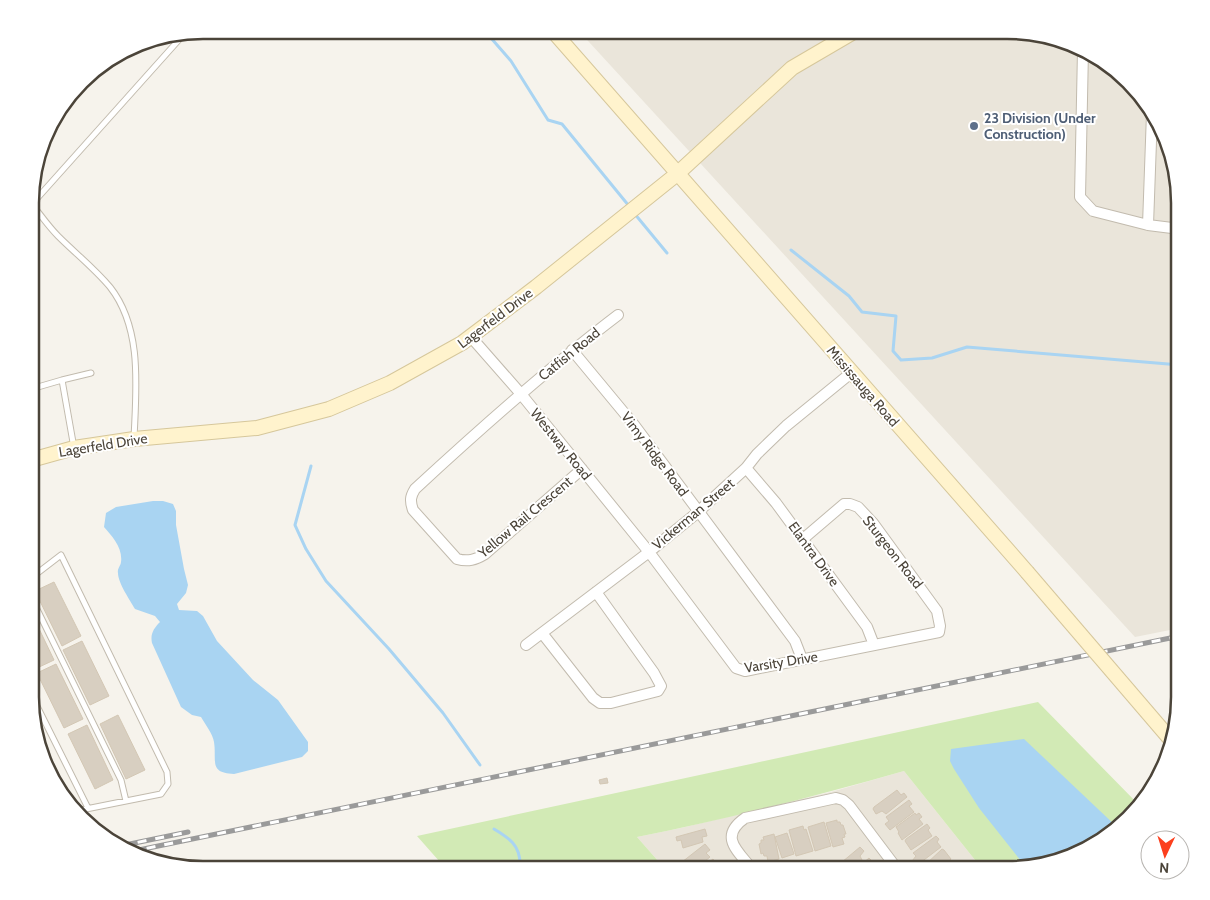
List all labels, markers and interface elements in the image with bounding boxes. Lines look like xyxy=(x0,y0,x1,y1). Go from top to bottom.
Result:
place label: 23 Division (Under Construction) xyxy=(984,109,1096,143)
marker: 23 Division (Under Construction) xyxy=(968,120,980,132)
street label: Lagerfeld Drive xyxy=(454,284,536,352)
street label: Catfish Road xyxy=(534,324,604,384)
street label: Mississauga Road xyxy=(823,342,903,430)
street label: Westway Road xyxy=(526,404,596,484)
street label: Vimy Ridge Road xyxy=(617,408,693,500)
street label: Lagerfeld Drive xyxy=(57,429,149,461)
street label: Yellow Rail Crescent xyxy=(473,472,576,562)
street label: Vickerman Street xyxy=(648,474,738,554)
street label: Sturgeon Road xyxy=(859,512,927,592)
street label: Elantra Drive xyxy=(784,518,844,590)
street label: Varsity Drive xyxy=(743,647,819,677)
north arrow xyxy=(1140,830,1190,880)
text: N xyxy=(1159,859,1170,877)

